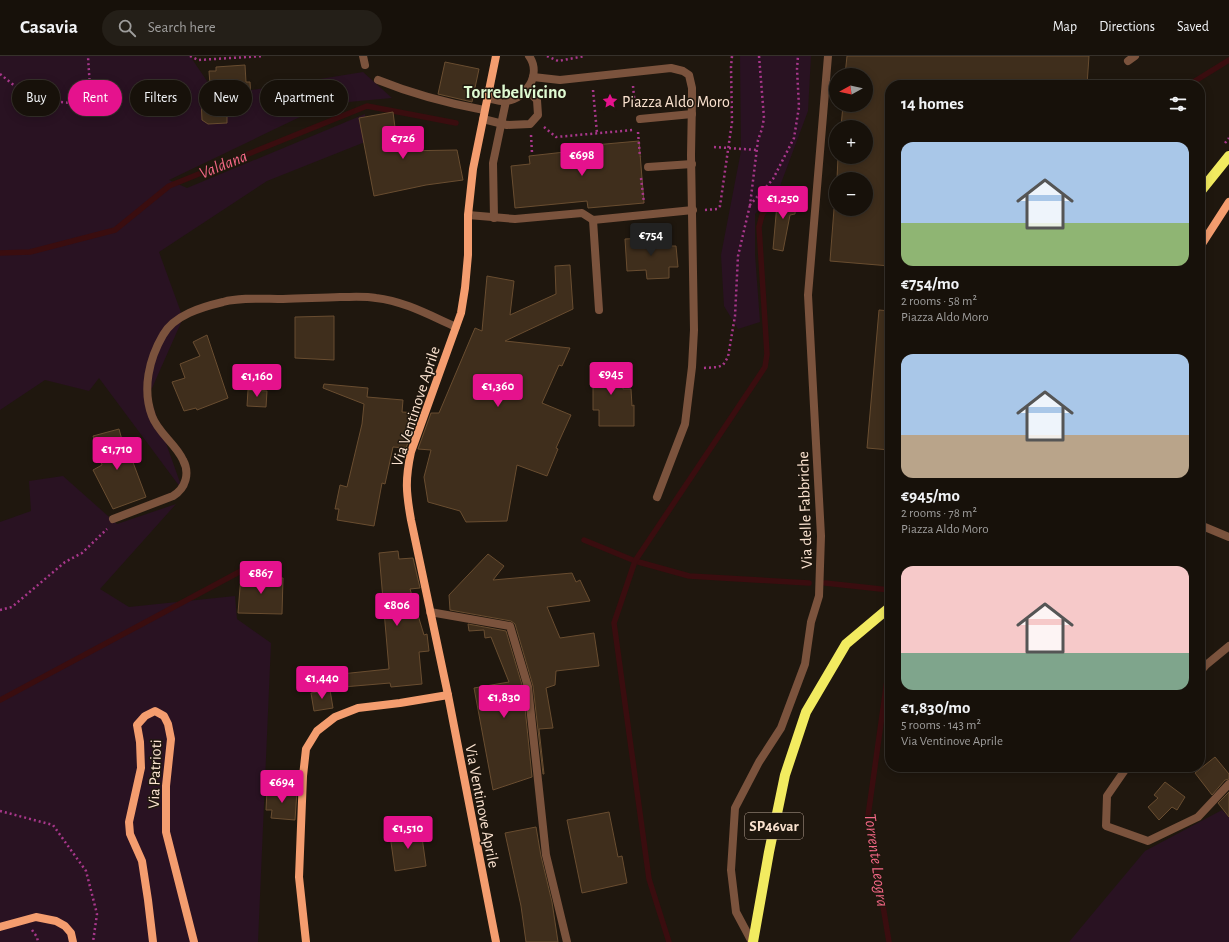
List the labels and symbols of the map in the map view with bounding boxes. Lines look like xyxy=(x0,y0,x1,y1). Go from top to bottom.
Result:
north arrow xyxy=(829,68,873,112)
district label: Torrebelvicino xyxy=(464,84,567,102)
place icon: Piazza Aldo Moro xyxy=(601,92,619,110)
place label: Piazza Aldo Moro xyxy=(622,94,730,110)
pin: €726 xyxy=(379,126,427,160)
pin: €698 xyxy=(558,143,606,177)
water label: Valdana xyxy=(197,147,250,182)
pin: €1,250 xyxy=(750,186,816,220)
pin: €754 xyxy=(627,223,675,257)
street label: Via Ventinove Aprile xyxy=(389,344,443,469)
pin: €945 xyxy=(587,362,635,396)
pin: €1,160 xyxy=(224,364,290,398)
pin: €1,360 xyxy=(465,374,531,408)
pin: €1,710 xyxy=(84,437,150,471)
street label: Via delle Fabbriche xyxy=(795,451,815,569)
pin: €867 xyxy=(237,561,285,595)
pin: €806 xyxy=(373,593,421,627)
pin: €1,440 xyxy=(289,666,355,700)
pin: €1,830 xyxy=(471,685,537,719)
street label: Via Patrioti xyxy=(146,739,164,809)
street label: Via Ventinove Aprile xyxy=(462,743,502,869)
pin: €694 xyxy=(258,770,306,804)
water label: Torrente Leogra xyxy=(862,812,891,908)
road number: SP46var xyxy=(745,813,803,839)
pin: €1,510 xyxy=(375,816,441,850)

